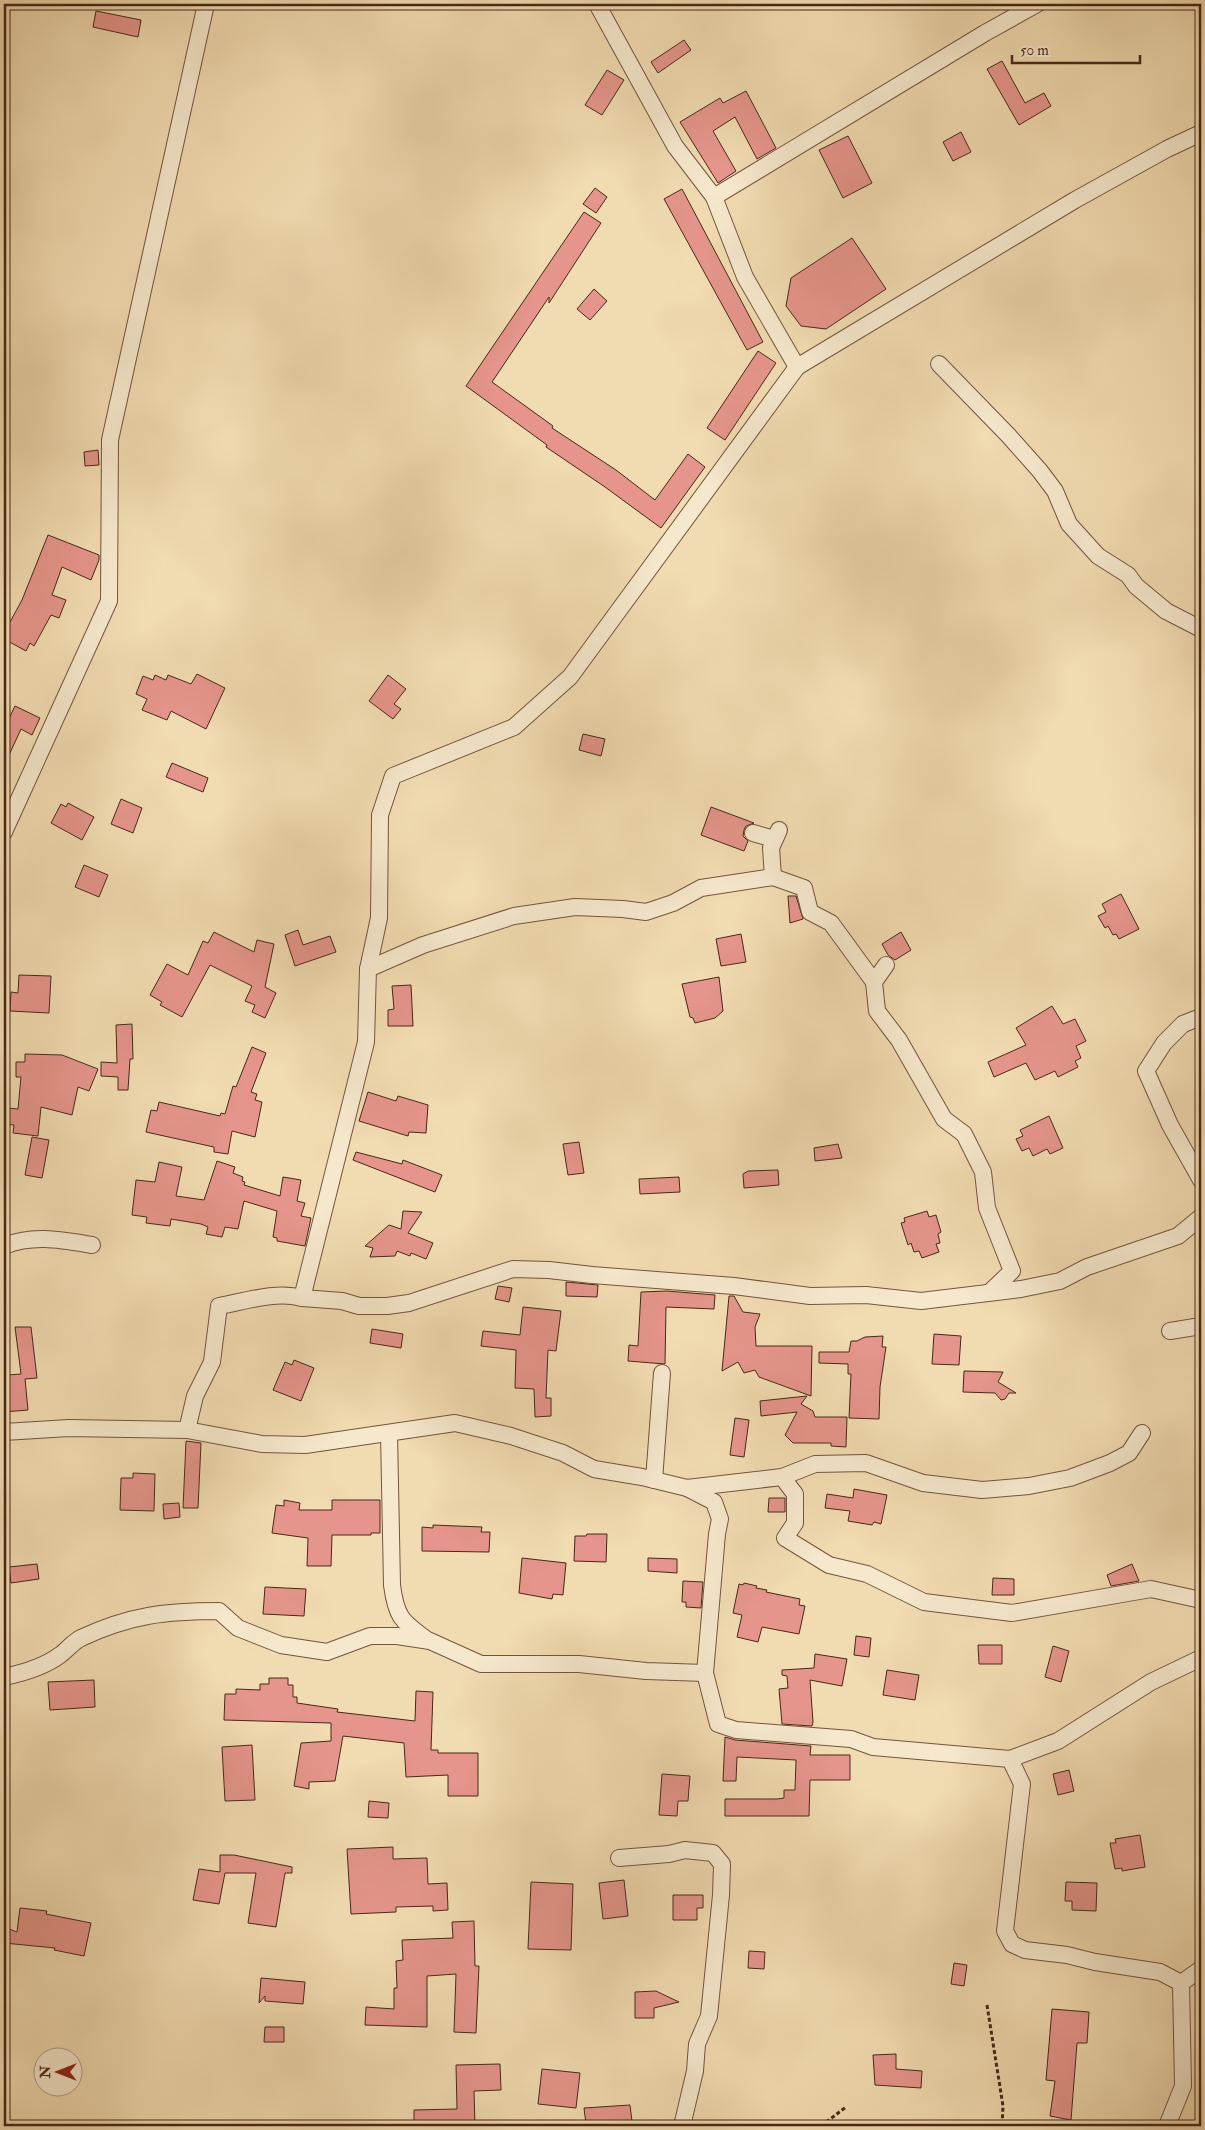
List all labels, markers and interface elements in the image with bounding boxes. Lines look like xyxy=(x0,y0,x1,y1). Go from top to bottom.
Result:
scale bar xyxy=(1012,32,1140,64)
text: 50 m xyxy=(1020,41,1049,60)
north arrow xyxy=(32,2048,82,2098)
text: N xyxy=(37,2065,54,2079)

